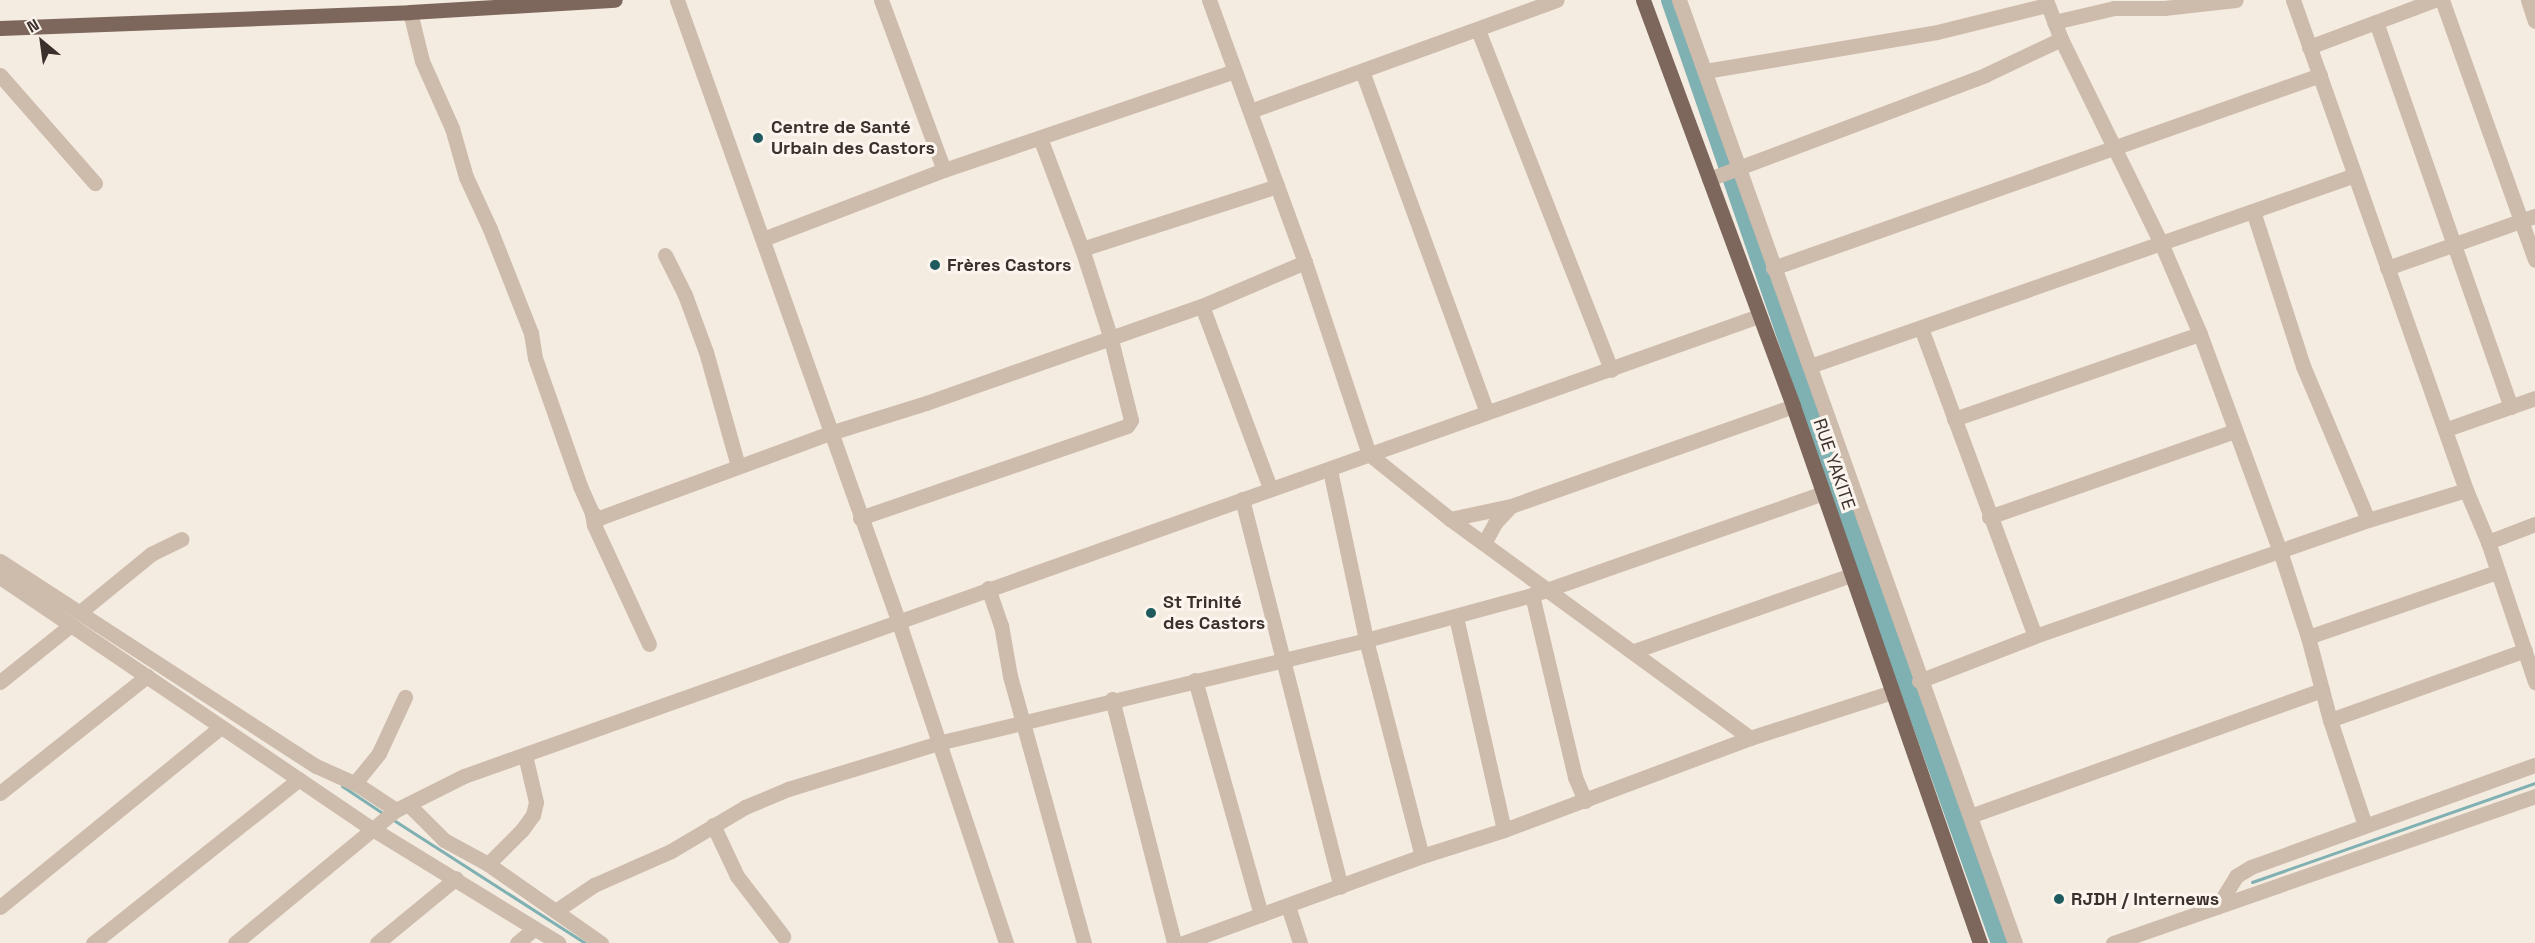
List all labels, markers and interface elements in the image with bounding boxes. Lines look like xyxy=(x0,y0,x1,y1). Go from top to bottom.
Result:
north arrow xyxy=(12,12,72,72)
text: N xyxy=(23,14,43,38)
place label: Centre de Santé Urbain des Castors xyxy=(771,117,935,160)
marker: Centre de Santé Urbain des Castors xyxy=(749,129,767,147)
place label: Frères Castors xyxy=(947,254,1071,276)
marker: Frères Castors xyxy=(928,258,942,272)
street label: RUE YAKITE xyxy=(1808,416,1860,512)
place label: St Trinité des Castors xyxy=(1163,592,1265,634)
marker: St Trinité des Castors xyxy=(1144,606,1158,620)
place label: RJDH / Internews xyxy=(2071,888,2219,910)
marker: RJDH / Internews xyxy=(2052,892,2066,906)

